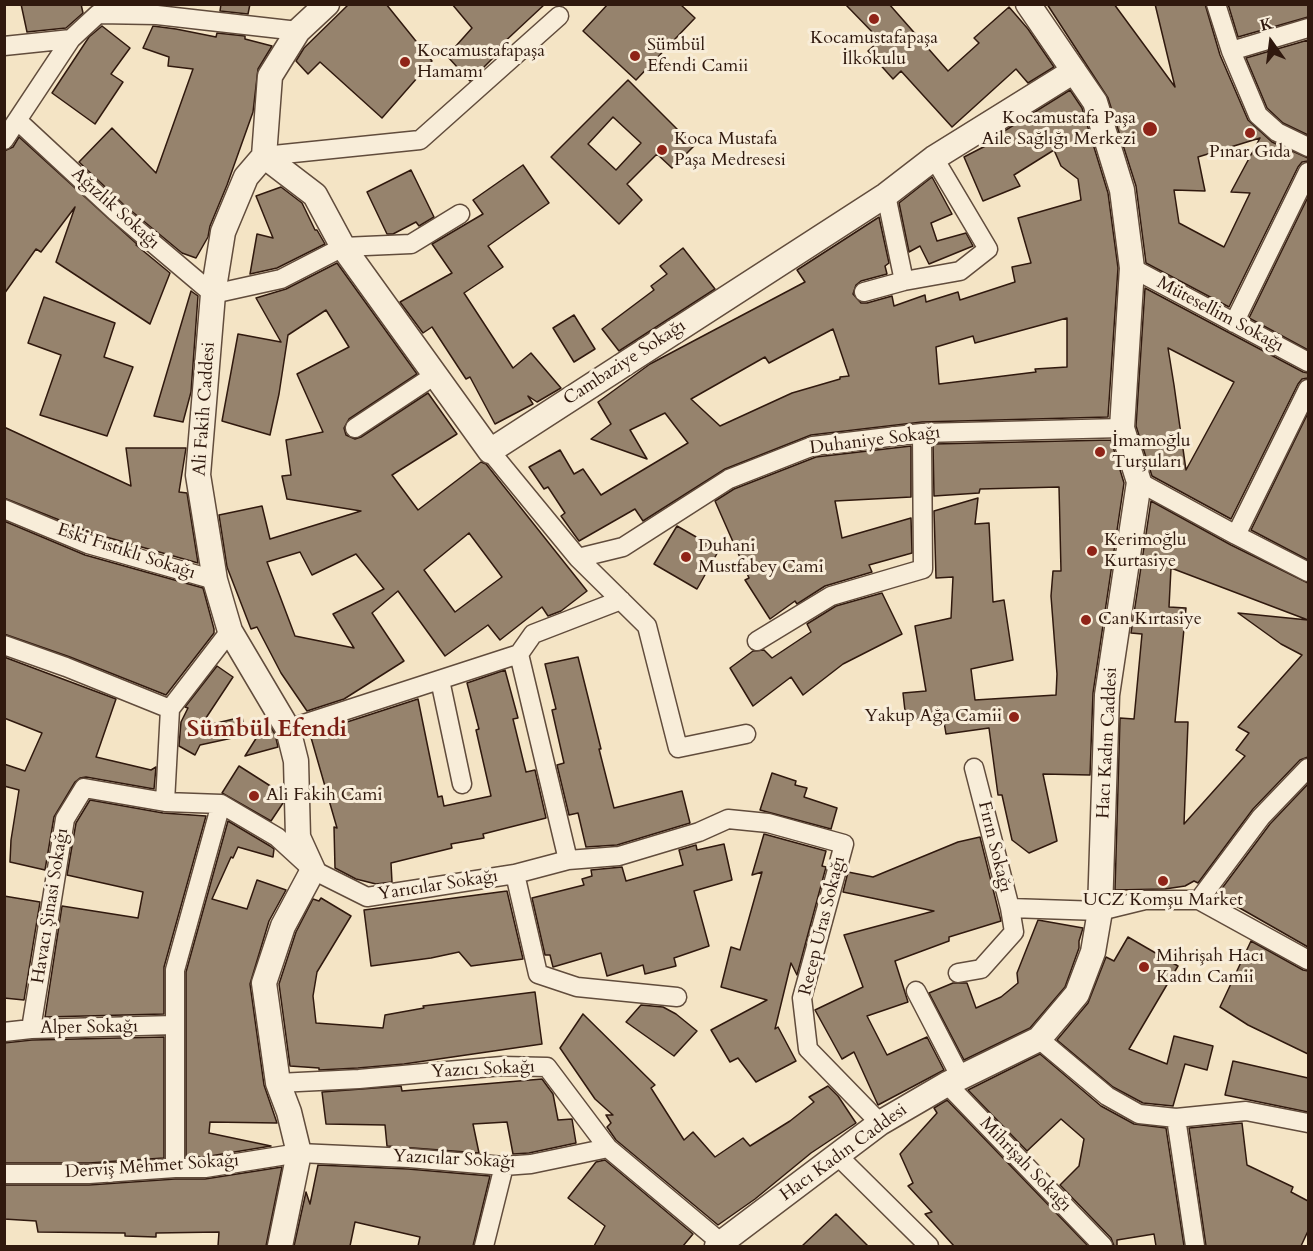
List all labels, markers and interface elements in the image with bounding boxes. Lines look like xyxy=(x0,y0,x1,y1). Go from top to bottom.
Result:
marker: Kocamustafapaşa İlkokulu xyxy=(867,12,881,26)
north arrow xyxy=(1241,12,1301,72)
text: K xyxy=(1258,12,1276,37)
place label: Kocamustafapaşa İlkokulu xyxy=(810,28,938,70)
place label: Sümbül Efendi Camii xyxy=(647,35,748,78)
place label: Kocamustafapaşa Hamamı xyxy=(417,41,545,84)
marker: Sümbül Efendi Camii xyxy=(628,49,642,63)
marker: Kocamustafapaşa Hamamı xyxy=(398,55,412,69)
place label: Kocamustafa Paşa Aile Sağlığı Merkezi xyxy=(981,108,1136,150)
marker: Kocamustafa Paşa Aile Sağlığı Merkezi xyxy=(1141,120,1159,138)
marker: Pınar Gıda xyxy=(1243,126,1257,140)
place label: Koca Mustafa Paşa Medresesi xyxy=(674,129,786,172)
place label: Pınar Gıda xyxy=(1209,142,1291,164)
marker: Koca Mustafa Paşa Medresesi xyxy=(655,143,669,157)
street label: Ağızlık Sokağı xyxy=(66,164,164,254)
street label: Mütesellim Sokağı xyxy=(1153,272,1287,358)
street label: Cambaziye Sokağı xyxy=(560,316,690,410)
street label: Ali Fakih Caddesi xyxy=(190,341,220,477)
street label: Duhaniye Sokağı xyxy=(809,422,941,460)
place label: İmamoğlu Turşuları xyxy=(1112,431,1191,474)
marker: İmamoğlu Turşuları xyxy=(1093,445,1107,459)
street label: Eski Fıstıklı Sokağı xyxy=(54,519,198,585)
place label: Kerimoğlu Kurtasiye xyxy=(1104,530,1187,572)
place label: Duhani Mustfabey Cami xyxy=(698,536,824,578)
marker: Kerimoğlu Kurtasiye xyxy=(1085,544,1099,558)
marker: Duhani Mustfabey Cami xyxy=(679,550,693,564)
place label: Can Kırtasiye xyxy=(1098,609,1202,631)
marker: Can Kırtasiye xyxy=(1079,613,1093,627)
street label: Hacı Kadın Caddesi xyxy=(1093,667,1123,819)
place label: Yakup Ağa Camii xyxy=(864,706,1002,728)
marker: Yakup Ağa Camii xyxy=(1007,710,1021,724)
district label: Sümbül Efendi xyxy=(187,716,347,744)
place label: Ali Fakih Cami xyxy=(266,785,383,807)
marker: Ali Fakih Cami xyxy=(247,789,261,803)
street label: Fırın Sokağı xyxy=(972,799,1016,895)
street label: Havacı Şinasi Sokağı xyxy=(28,827,74,985)
street label: Recep Uras Sokağı xyxy=(795,854,851,998)
street label: Yarıcılar Sokağı xyxy=(376,866,500,906)
marker: UCZ Komşu Market xyxy=(1156,874,1170,888)
place label: UCZ Komşu Market xyxy=(1083,890,1243,912)
place label: Mihrişah Hacı Kadın Camii xyxy=(1156,946,1264,988)
marker: Mihrişah Hacı Kadın Camii xyxy=(1137,960,1151,974)
street label: Alper Sokağı xyxy=(40,1016,138,1040)
street label: Yazıcı Sokağı xyxy=(431,1057,535,1083)
street label: Hacı Kadın Caddesi xyxy=(776,1100,912,1206)
street label: Mihrişah Sokağı xyxy=(974,1113,1076,1217)
street label: Yazıcılar Sokağı xyxy=(392,1146,516,1174)
street label: Derviş Mehmet Sokağı xyxy=(64,1150,240,1184)

